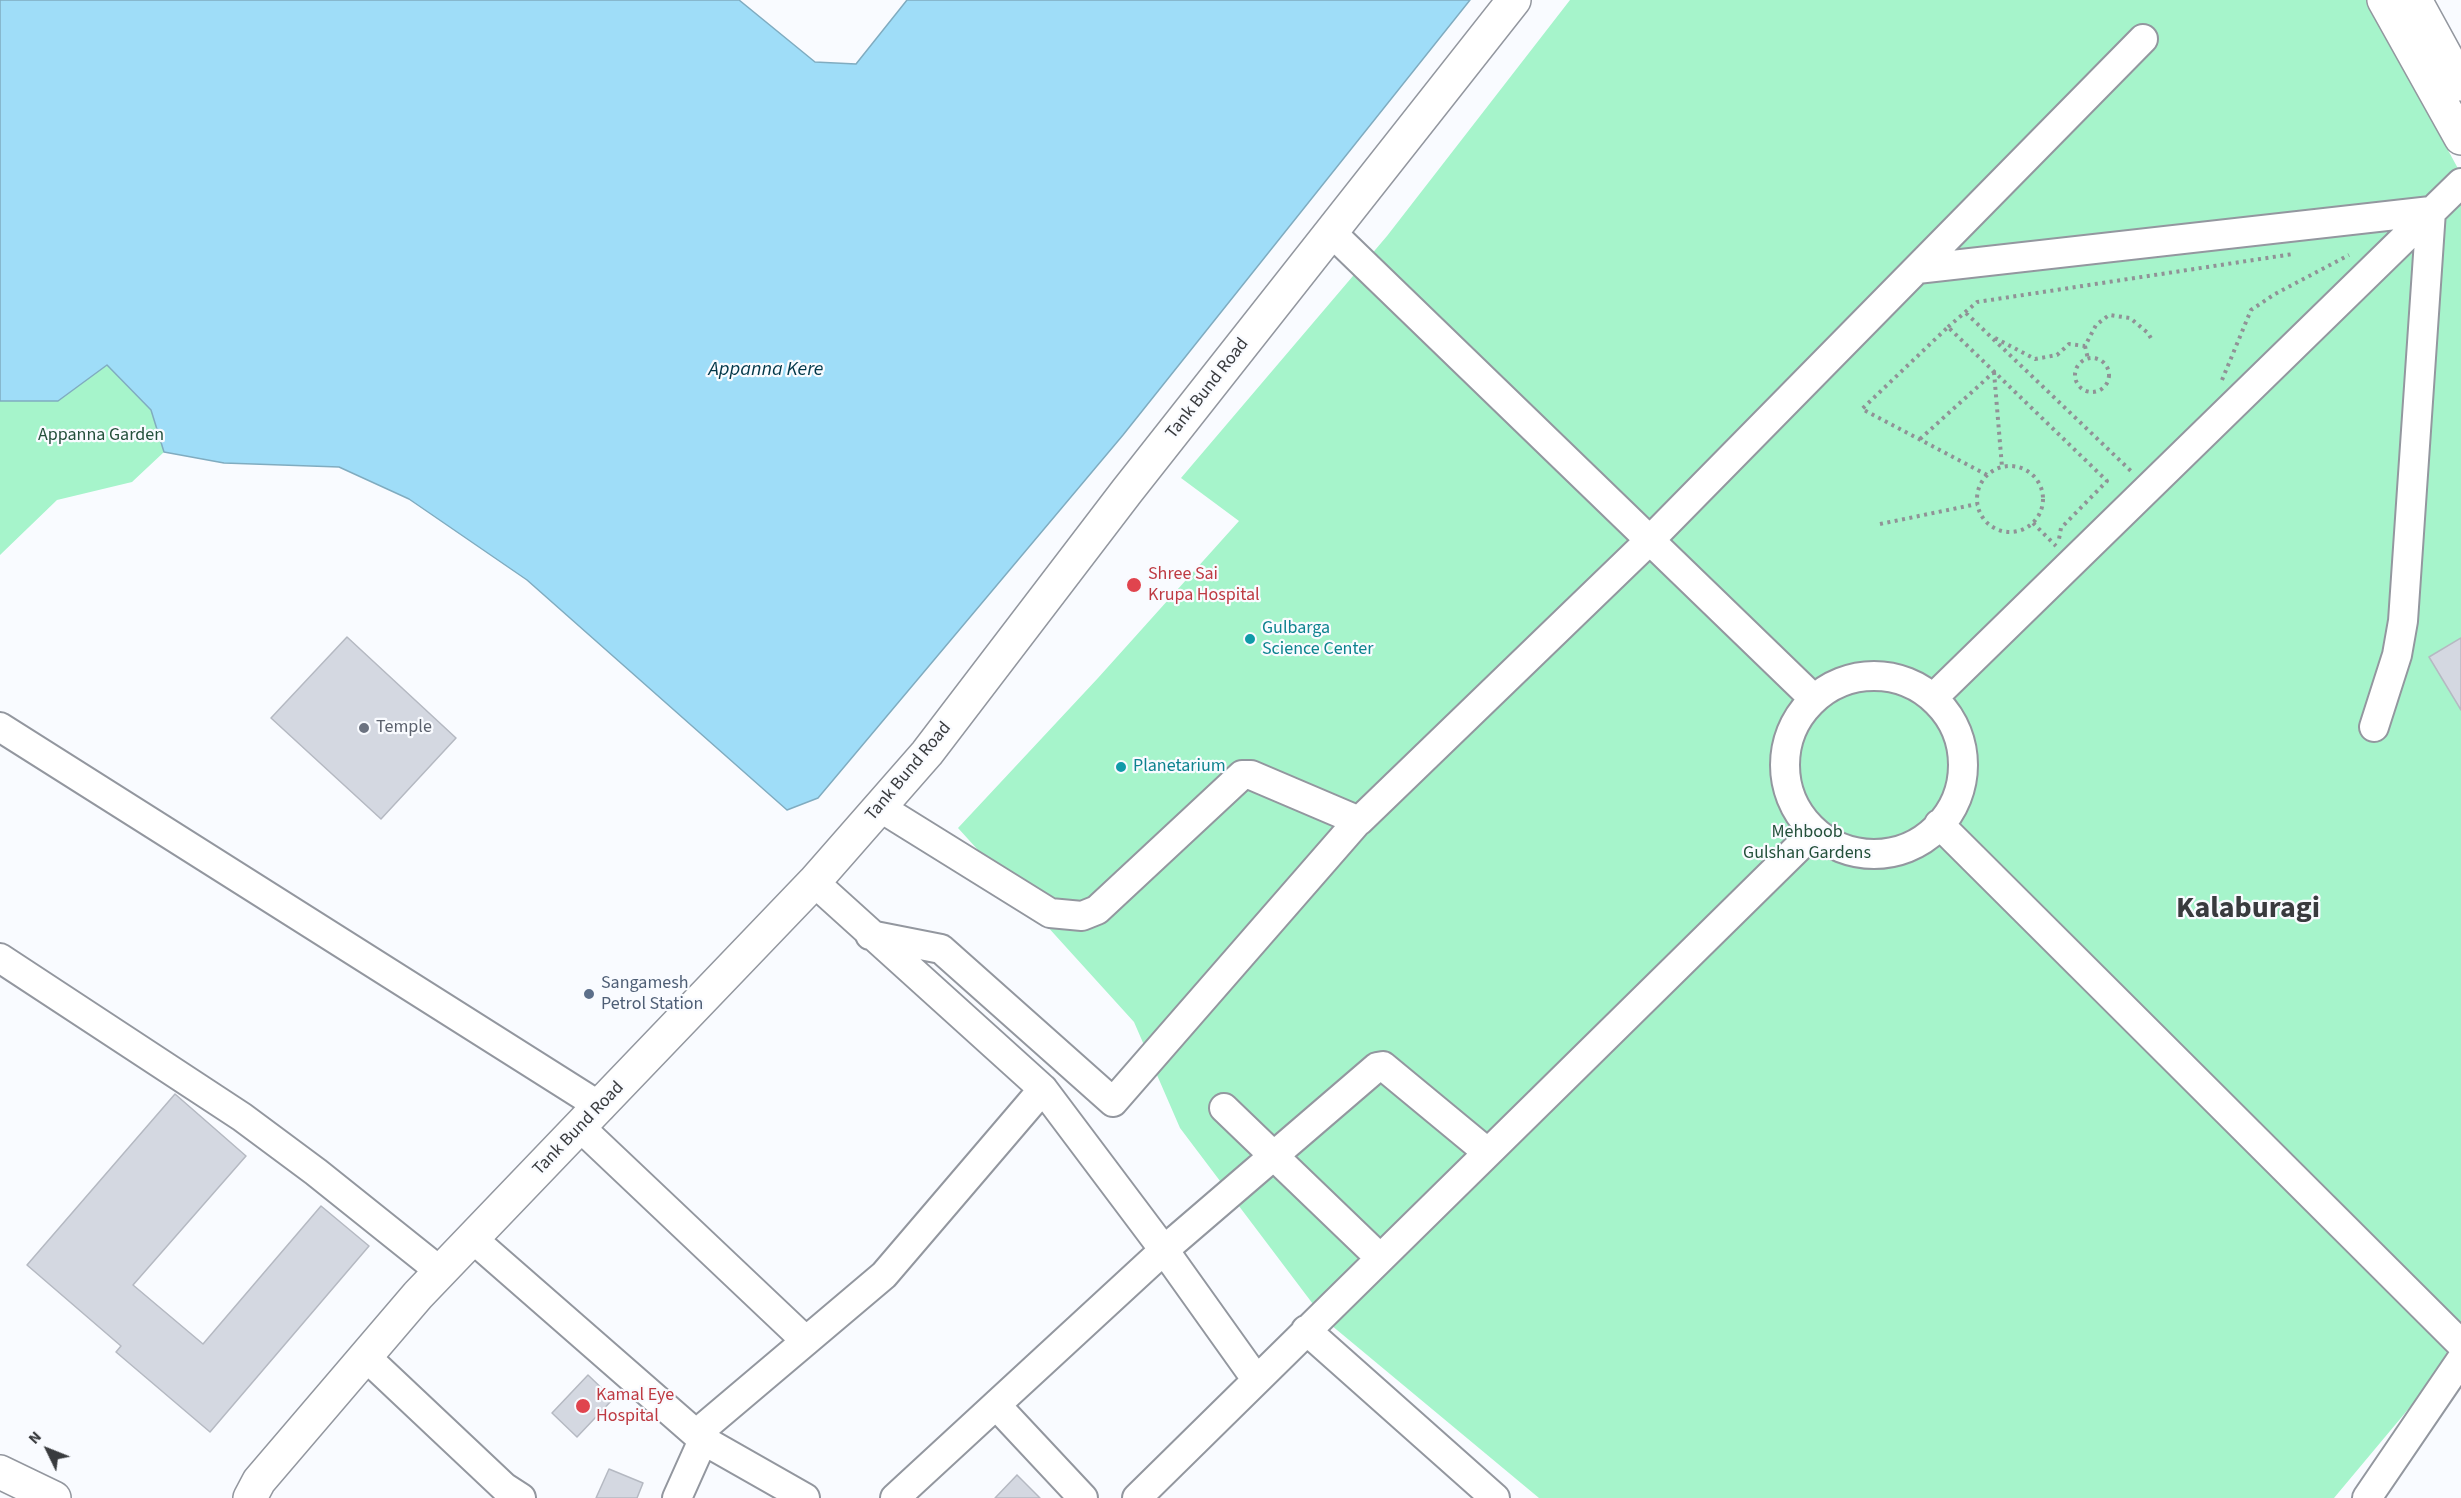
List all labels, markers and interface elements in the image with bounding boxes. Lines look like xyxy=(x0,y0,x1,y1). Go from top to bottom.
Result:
street label: Tank Bund Road xyxy=(1162,334,1254,444)
water label: Appanna Kere xyxy=(709,359,823,383)
park label: Appanna Garden xyxy=(38,425,164,447)
place label: Shree Sai Krupa Hospital xyxy=(1148,564,1260,606)
marker: Shree Sai Krupa Hospital xyxy=(1125,576,1143,594)
place label: Gulbarga Science Center xyxy=(1262,618,1373,660)
marker: Gulbarga Science Center xyxy=(1243,632,1257,646)
place label: Temple xyxy=(376,717,432,739)
street label: Tank Bund Road xyxy=(861,718,957,826)
marker: Temple xyxy=(357,721,371,735)
place label: Planetarium xyxy=(1133,756,1226,778)
marker: Planetarium xyxy=(1114,760,1128,774)
park label: Mehboob Gulshan Gardens xyxy=(1743,822,1871,864)
district label: Kalaburagi xyxy=(2176,892,2320,928)
place label: Sangamesh Petrol Station xyxy=(601,973,703,1016)
marker: Sangamesh Petrol Station xyxy=(582,987,596,1001)
street label: Tank Bund Road xyxy=(529,1078,629,1180)
place label: Kamal Eye Hospital xyxy=(596,1385,674,1428)
marker: Kamal Eye Hospital xyxy=(574,1397,592,1415)
north arrow xyxy=(18,1420,78,1480)
text: N xyxy=(23,1426,47,1449)

